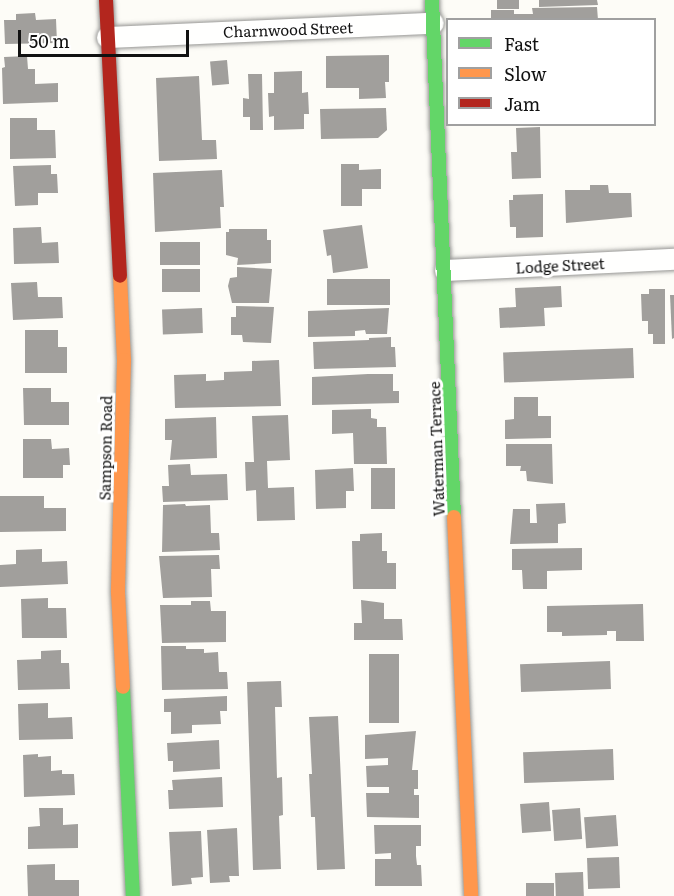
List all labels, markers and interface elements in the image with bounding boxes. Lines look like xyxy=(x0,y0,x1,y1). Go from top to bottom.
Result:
scale bar xyxy=(21,18,192,56)
street label: Charnwood Street xyxy=(223,18,353,40)
legend xyxy=(446,18,656,126)
text: 50 m xyxy=(29,27,70,54)
text: Fast xyxy=(504,30,539,57)
text: Slow xyxy=(504,60,546,87)
text: Jam xyxy=(504,90,540,117)
street label: Lodge Street xyxy=(515,254,605,276)
street label: Waterman Terrace xyxy=(425,381,447,517)
street label: Sampson Road xyxy=(95,395,115,501)

